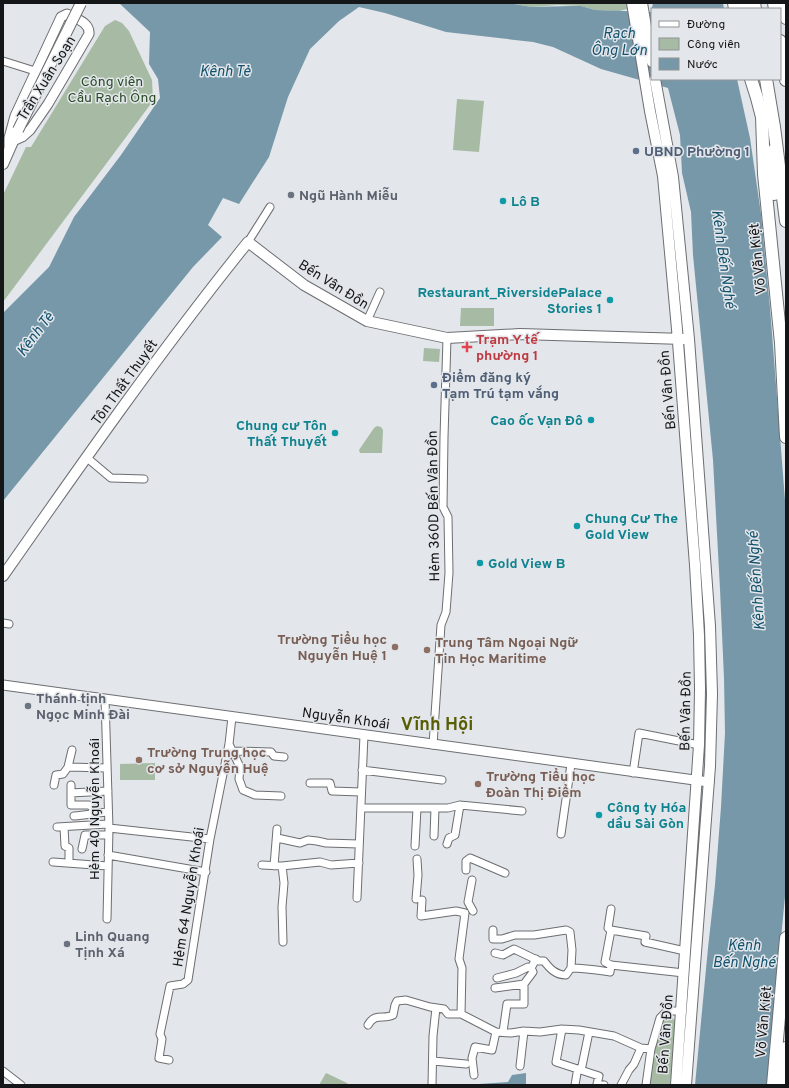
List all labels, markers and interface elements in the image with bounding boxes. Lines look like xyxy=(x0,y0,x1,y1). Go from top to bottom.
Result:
legend xyxy=(651,8,781,80)
text: Đường xyxy=(687,17,725,33)
water label: Rạch Ông Lớn xyxy=(591,25,647,61)
street label: Trần Xuân Soạn xyxy=(14,33,80,124)
text: Công viên xyxy=(687,37,740,53)
text: Nước xyxy=(687,57,718,73)
water label: Kênh Tẻ xyxy=(200,63,251,82)
park label: Công viên Cầu Rạch Ông xyxy=(68,74,156,107)
place label: UBND Phường 1 xyxy=(644,144,750,161)
marker: UBND Phường 1 xyxy=(631,146,641,156)
place label: Ngũ Hành Miễu xyxy=(299,186,398,205)
marker: Ngũ Hành Miễu xyxy=(286,190,296,200)
place label: Lô B xyxy=(511,194,540,211)
marker: Lô B xyxy=(498,196,508,206)
water label: Kênh Bến Nghé xyxy=(706,208,740,311)
street label: Võ Văn Kiệt xyxy=(746,222,771,296)
street label: Bến Vân Đồn xyxy=(295,257,372,314)
place label: Restaurant_RiversidePalace Stories 1 xyxy=(418,285,602,318)
marker: Restaurant_RiversidePalace Stories 1 xyxy=(605,295,615,305)
water label: Kênh Tẻ xyxy=(13,309,59,361)
place label: Trạm Y tế phường 1 xyxy=(476,332,540,365)
street label: Tôn Thất Thuyết xyxy=(88,337,162,429)
marker: Trạm Y tế phường 1 xyxy=(461,341,473,353)
street label: Bến Vân Đồn xyxy=(657,349,680,430)
place label: Điểm đăng ký Tạm Trú tạm vắng xyxy=(442,369,559,403)
marker: Điểm đăng ký Tạm Trú tạm vắng xyxy=(429,380,439,390)
place label: Cao ốc Vạn Đô xyxy=(490,413,583,430)
marker: Cao ốc Vạn Đô xyxy=(586,415,596,425)
place label: Chung cư Tôn Thất Thuyết xyxy=(236,418,327,451)
marker: Chung cư Tôn Thất Thuyết xyxy=(330,428,340,438)
street label: Hẻm 360D Bến Vân Đồn xyxy=(425,430,444,582)
place label: Chung Cư The Gold View xyxy=(585,511,678,544)
marker: Chung Cư The Gold View xyxy=(572,521,582,531)
water label: Kênh Bến Nghé xyxy=(743,529,770,631)
place label: Gold View B xyxy=(488,556,565,573)
marker: Gold View B xyxy=(475,558,485,568)
place label: Trường Tiểu học Nguyễn Huệ 1 xyxy=(277,631,387,665)
place label: Trung Tâm Ngoại Ngữ Tin Học Maritime xyxy=(435,635,578,668)
marker: Trường Tiểu học Nguyễn Huệ 1 xyxy=(390,642,400,652)
marker: Trung Tâm Ngoại Ngữ Tin Học Maritime xyxy=(422,645,432,655)
street label: Bến Vân Đồn xyxy=(677,671,696,751)
place label: Thánh tịnh Ngọc Minh Đài xyxy=(36,691,130,724)
marker: Thánh tịnh Ngọc Minh Đài xyxy=(23,701,33,711)
street label: Nguyễn Khoái xyxy=(301,704,391,734)
district label: Vĩnh Hội xyxy=(401,714,473,737)
street label: Hẻm 40 Nguyễn Khoái xyxy=(86,738,104,880)
place label: Trường Trung học cơ sở Nguyễn Huệ xyxy=(147,745,269,778)
marker: Trường Trung học cơ sở Nguyễn Huệ xyxy=(134,755,144,765)
place label: Trường Tiểu học Đoàn Thị Điểm xyxy=(486,768,596,802)
marker: Trường Tiểu học Đoàn Thị Điểm xyxy=(473,779,483,789)
place label: Công ty Hóa dầu Sài Gòn xyxy=(607,800,686,833)
marker: Công ty Hóa dầu Sài Gòn xyxy=(594,810,604,820)
street label: Hẻm 64 Nguyễn Khoái xyxy=(169,826,209,968)
place label: Linh Quang Tịnh Xá xyxy=(75,929,150,962)
water label: Kênh Bến Nghé xyxy=(713,937,777,973)
marker: Linh Quang Tịnh Xá xyxy=(62,939,72,949)
street label: Võ Văn Kiệt xyxy=(753,986,776,1059)
street label: Bến Vân Đồn xyxy=(655,994,678,1074)

